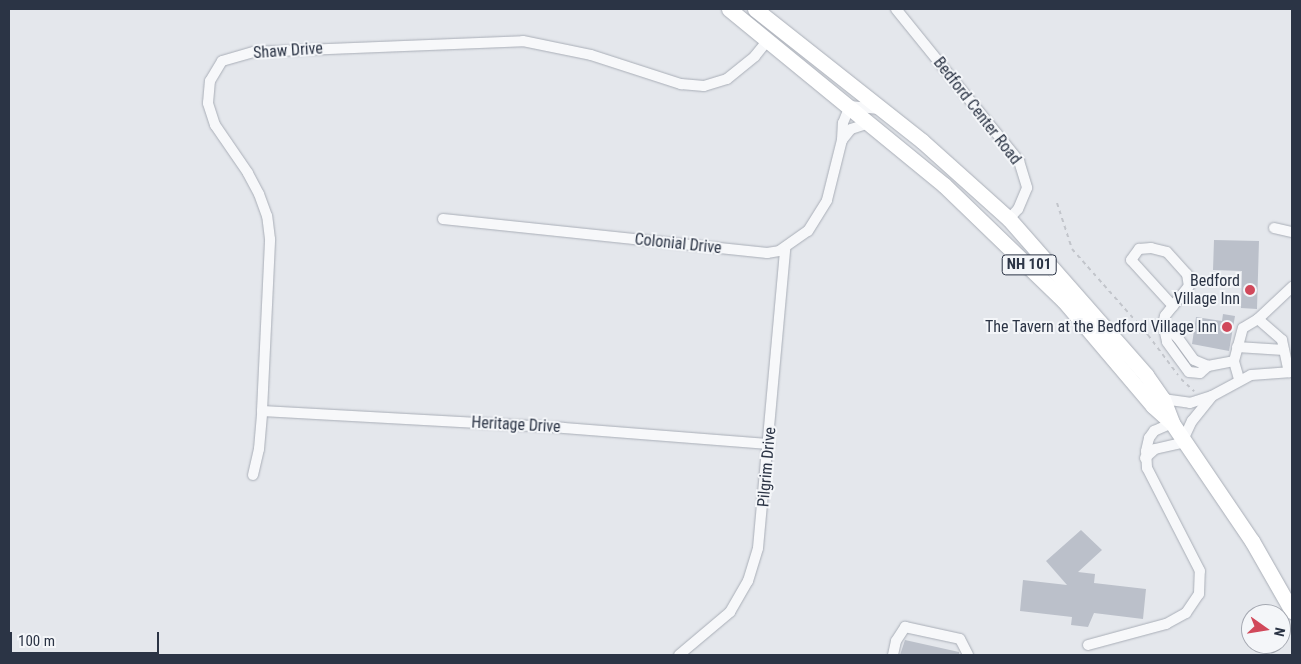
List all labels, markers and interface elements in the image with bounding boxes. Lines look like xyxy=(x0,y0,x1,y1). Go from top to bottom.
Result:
street label: Shaw Drive xyxy=(253,39,323,63)
street label: Bedford Center Road xyxy=(929,54,1025,168)
street label: Colonial Drive xyxy=(634,230,722,258)
road number: NH 101 xyxy=(1002,252,1056,278)
place label: Bedford Village Inn xyxy=(1174,271,1240,309)
marker: Bedford Village Inn xyxy=(1244,284,1256,296)
place label: The Tavern at the Bedford Village Inn xyxy=(985,317,1217,337)
marker: The Tavern at the Bedford Village Inn xyxy=(1221,321,1233,333)
street label: Heritage Drive xyxy=(471,413,561,437)
street label: Pilgrim Drive xyxy=(754,426,780,508)
north arrow xyxy=(1241,604,1291,654)
scale bar xyxy=(12,622,161,654)
text: N xyxy=(1271,626,1288,638)
text: 100 m xyxy=(18,632,55,650)

